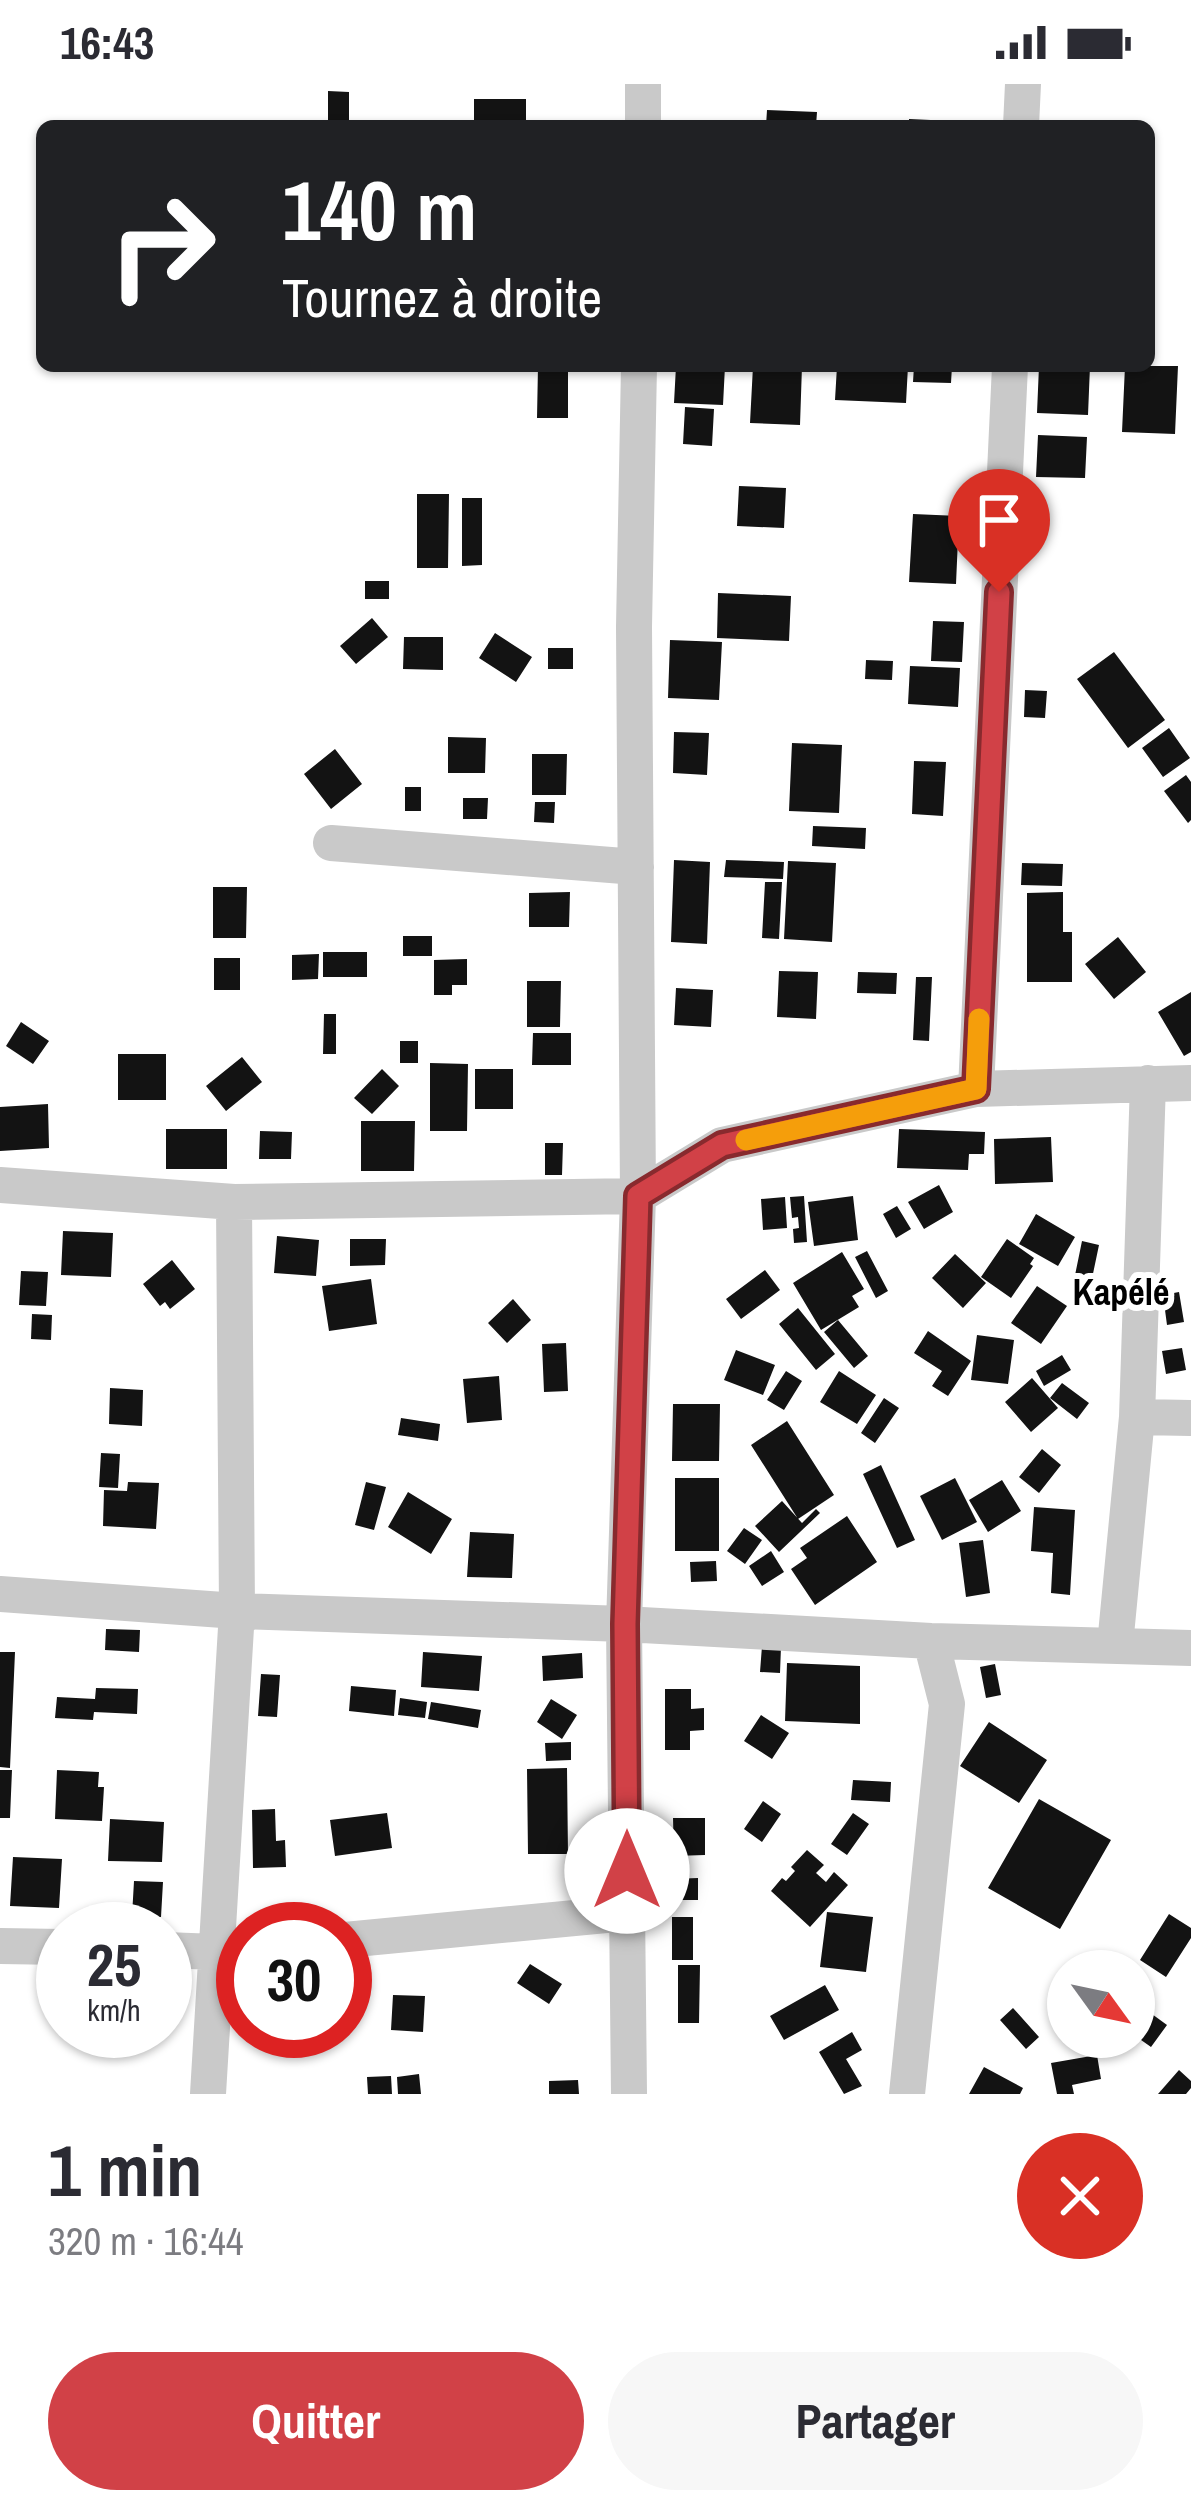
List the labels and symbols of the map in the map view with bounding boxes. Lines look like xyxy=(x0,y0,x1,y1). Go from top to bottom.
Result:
pin xyxy=(948,469,1050,592)
district label: Kapélé xyxy=(1073,1268,1169,1316)
position arrow xyxy=(564,1808,690,1934)
speed limit sign: 30 xyxy=(216,1902,372,2058)
north arrow xyxy=(1047,1950,1155,2058)

